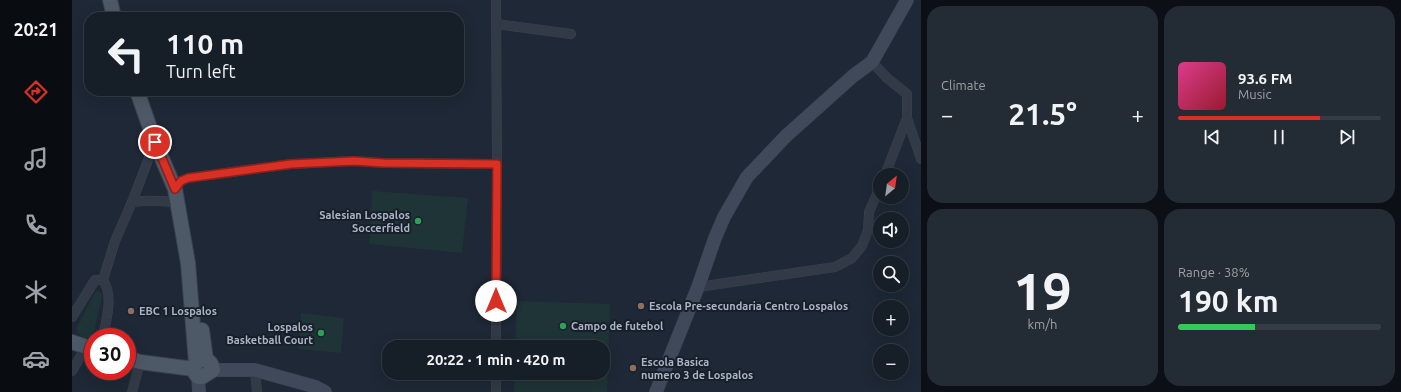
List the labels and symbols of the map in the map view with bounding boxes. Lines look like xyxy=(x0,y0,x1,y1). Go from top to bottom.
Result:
pin xyxy=(138,125,172,159)
north arrow xyxy=(873,168,909,204)
place label: Salesian Lospalos Soccerfield xyxy=(319,209,410,234)
marker: Salesian Lospalos Soccerfield xyxy=(413,216,423,226)
position arrow xyxy=(475,280,517,322)
place label: Escola Pre-secundaria Centro Lospalos xyxy=(649,300,848,312)
marker: Escola Pre-secundaria Centro Lospalos xyxy=(636,301,646,311)
place label: EBC 1 Lospalos xyxy=(139,305,217,317)
marker: EBC 1 Lospalos xyxy=(126,306,136,316)
place label: Campo de futebol xyxy=(571,320,664,332)
place label: Lospalos Basketball Court xyxy=(227,321,313,346)
marker: Campo de futebol xyxy=(558,321,568,331)
speed limit sign: 30 xyxy=(84,328,136,380)
marker: Lospalos Basketball Court xyxy=(316,328,326,338)
place label: Escola Basica numero 3 de Lospalos xyxy=(641,356,753,381)
marker: Escola Basica numero 3 de Lospalos xyxy=(628,363,638,373)

